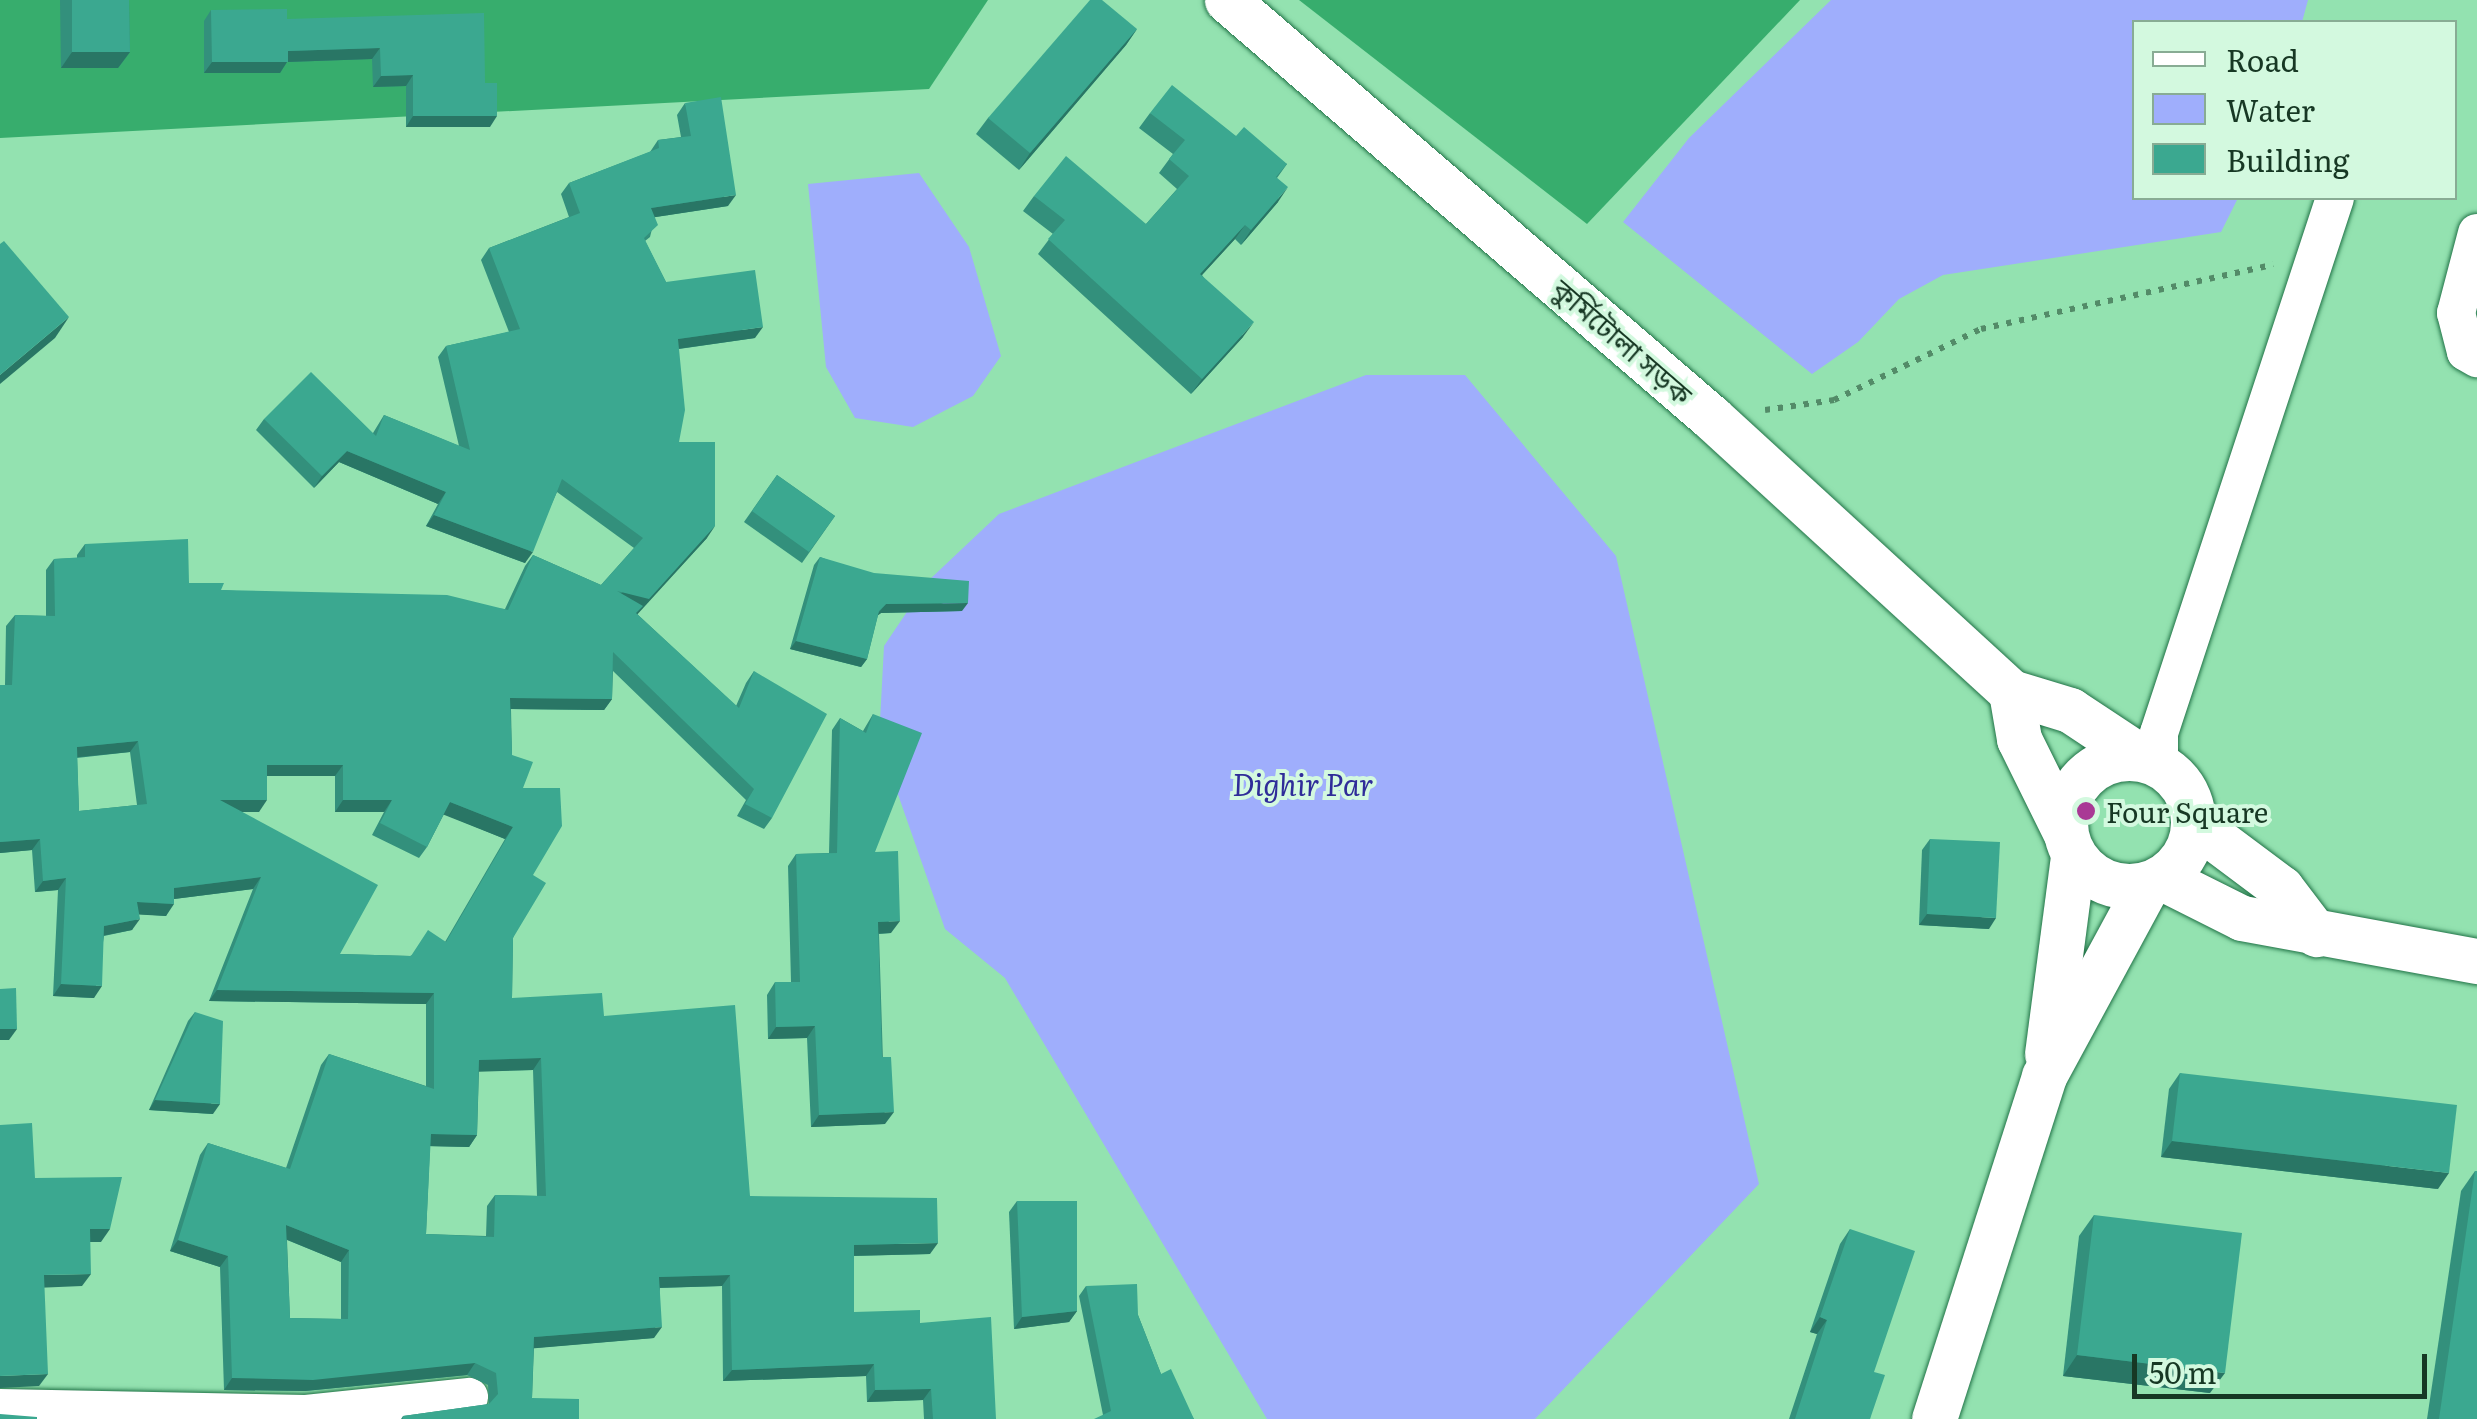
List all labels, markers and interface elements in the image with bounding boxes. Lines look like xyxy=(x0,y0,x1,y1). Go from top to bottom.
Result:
legend xyxy=(2132,20,2457,200)
text: Road xyxy=(2226,37,2299,81)
text: Water xyxy=(2226,87,2315,131)
text: Building xyxy=(2226,137,2350,181)
street label: কুর্মিটোলা সড়ক xyxy=(1546,271,1700,411)
water label: Dighir Par xyxy=(1232,765,1374,801)
place label: Four Square xyxy=(2106,794,2268,828)
marker: Four Square xyxy=(2075,800,2097,822)
scale bar xyxy=(2137,1334,2432,1396)
text: 50 m xyxy=(2149,1349,2217,1393)

